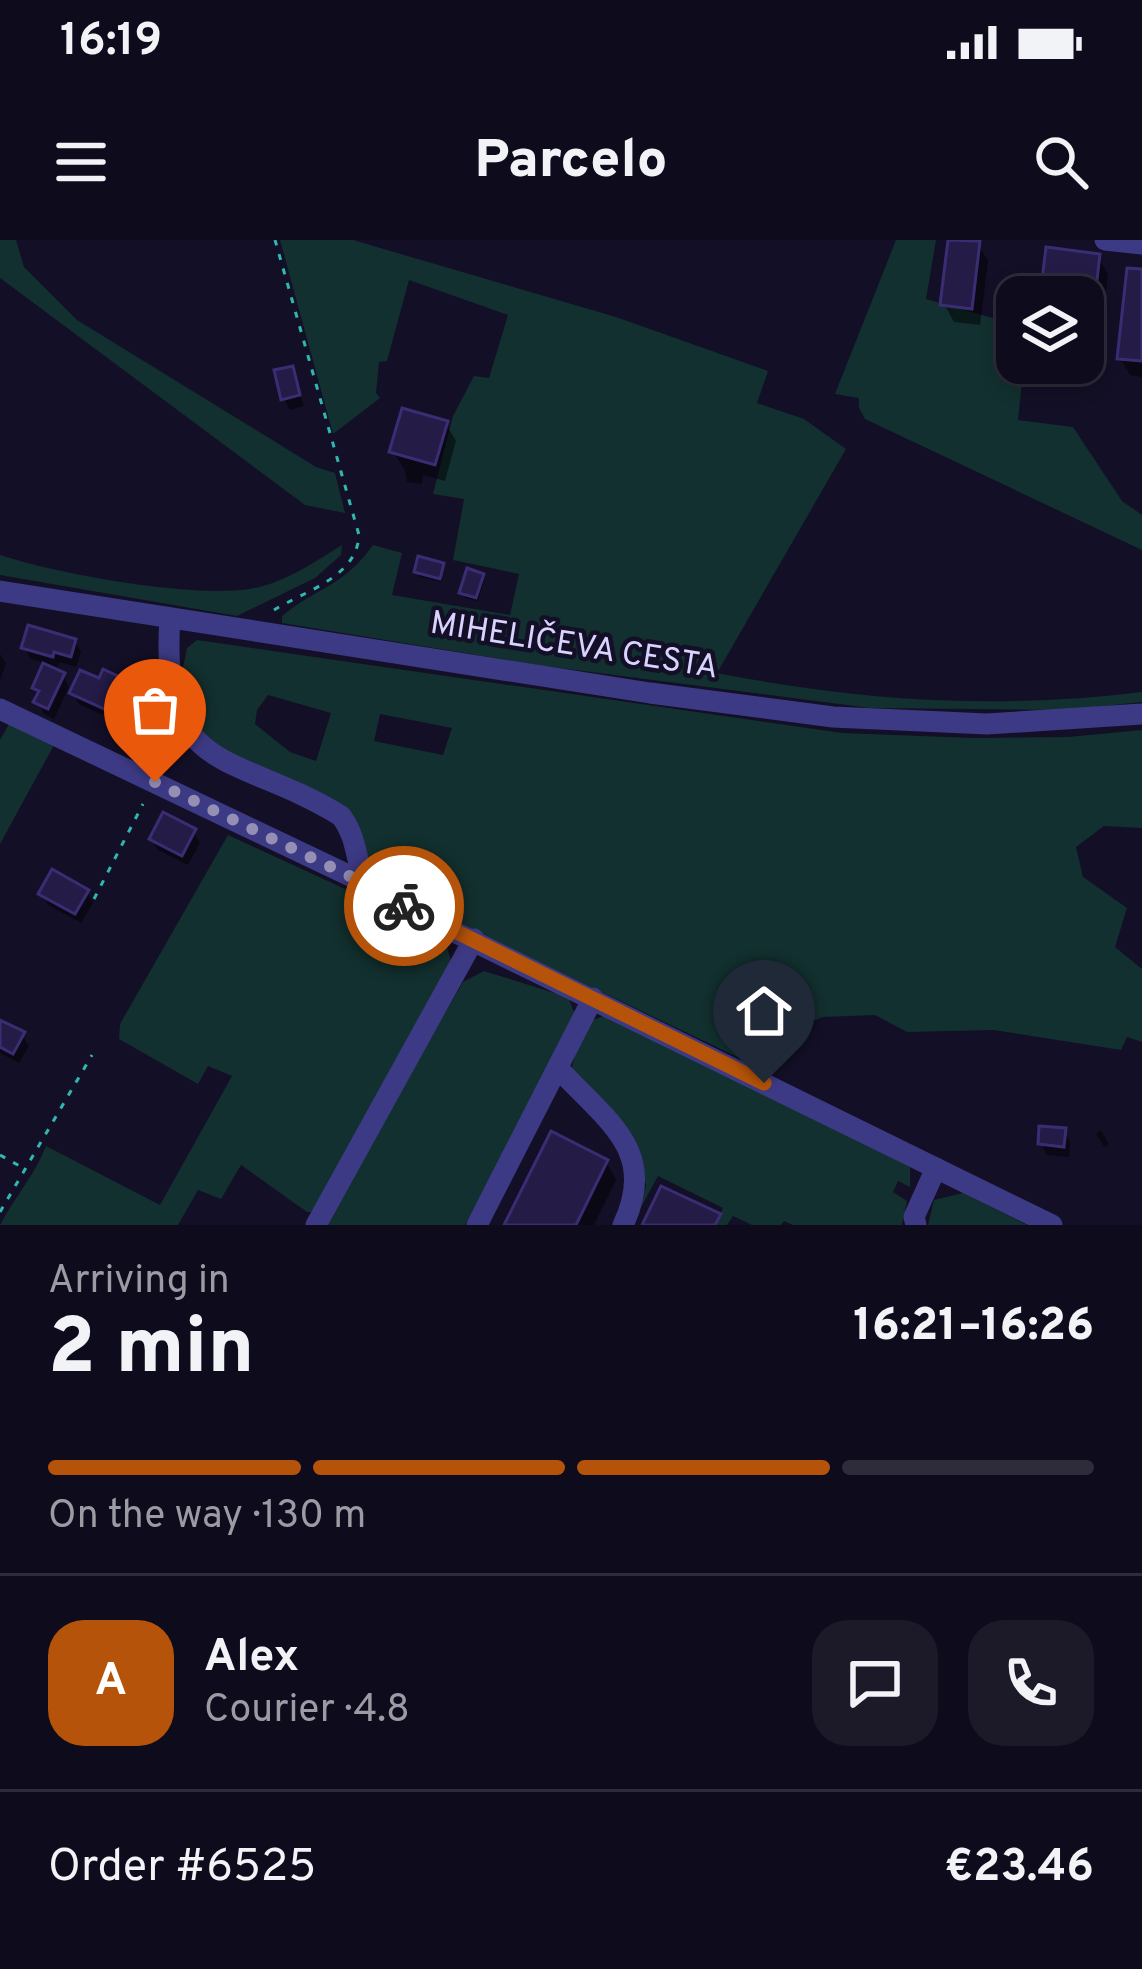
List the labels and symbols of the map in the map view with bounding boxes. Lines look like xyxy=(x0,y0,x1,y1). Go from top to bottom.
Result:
street label: MIHELIČEVA CESTA xyxy=(427,602,721,691)
pin xyxy=(104,659,206,782)
courier xyxy=(344,846,464,966)
pin xyxy=(713,960,815,1083)

